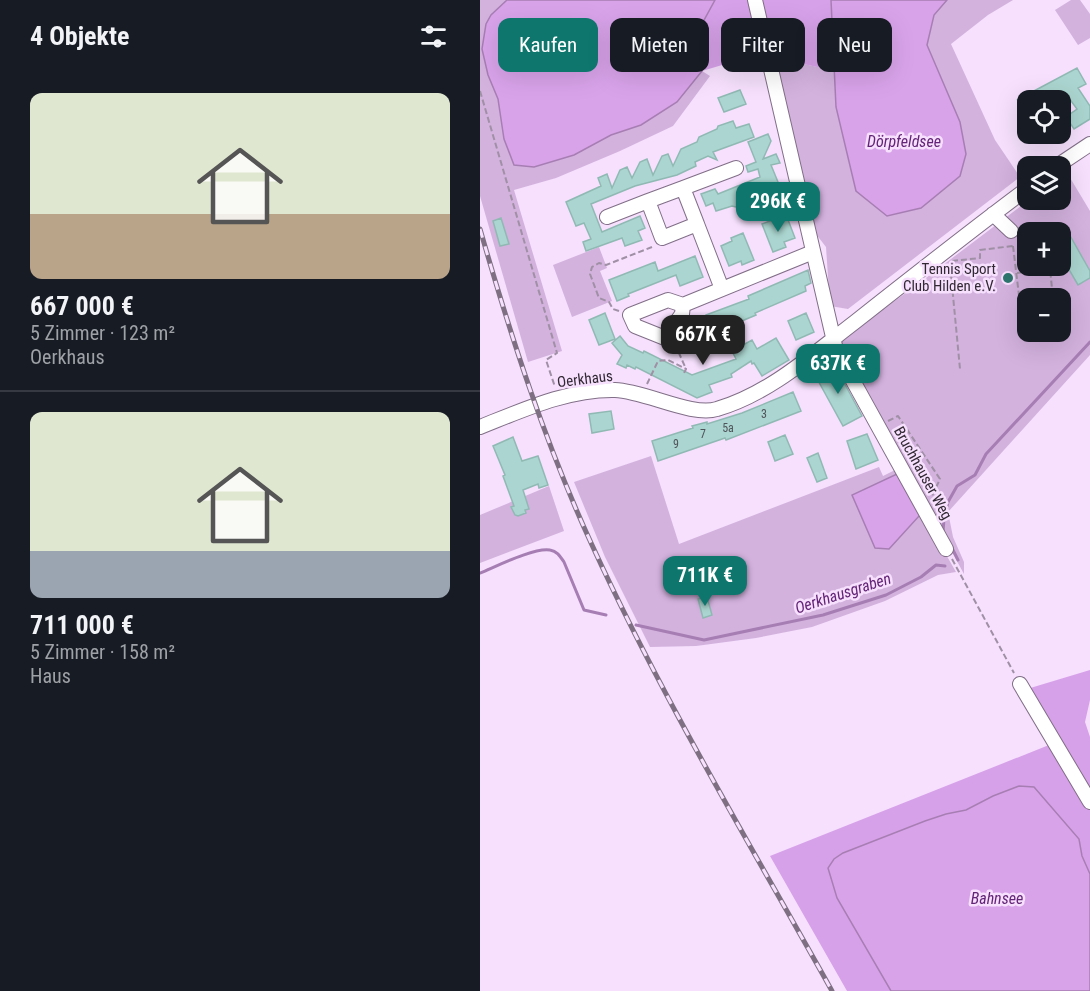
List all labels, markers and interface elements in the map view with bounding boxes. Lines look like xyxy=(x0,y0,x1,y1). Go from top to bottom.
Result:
chip: Kaufen xyxy=(498,18,598,72)
chip: Mieten xyxy=(610,18,709,72)
chip: Filter xyxy=(721,18,805,72)
chip: Neu xyxy=(817,18,892,72)
icon: filters xyxy=(417,20,450,53)
text: 4 Objekte xyxy=(30,21,129,51)
map controls xyxy=(1017,90,1071,342)
button: locate xyxy=(1017,90,1071,144)
icon: home xyxy=(186,132,294,240)
water label: Dörpfeldsee xyxy=(867,132,941,151)
button: layers xyxy=(1017,156,1071,210)
pin: 296K € xyxy=(729,182,827,233)
text: 296K € xyxy=(750,189,806,213)
button: + xyxy=(1017,222,1071,276)
place label: Tennis Sport Club Hilden e.V. xyxy=(903,260,996,295)
marker: Tennis Sport Club Hilden e.V. xyxy=(1001,271,1015,285)
button: − xyxy=(1017,288,1071,342)
text: 667 000 € xyxy=(30,291,134,321)
pin: 667K € xyxy=(654,315,752,366)
text: 5 Zimmer · 123 m² xyxy=(30,321,175,345)
text: 667K € xyxy=(675,322,731,346)
pin: 637K € xyxy=(789,344,887,395)
text: Oerkhaus xyxy=(30,345,105,369)
text: 637K € xyxy=(810,351,866,375)
street label: Oerkhaus xyxy=(556,367,614,391)
house number: 3 xyxy=(761,407,767,421)
house number: 5a xyxy=(722,421,734,435)
street label: Bruchhauser Weg xyxy=(890,423,956,523)
house number: 7 xyxy=(700,427,706,441)
house number: 9 xyxy=(673,437,679,451)
icon: home xyxy=(186,451,294,559)
pin: 711K € xyxy=(656,556,754,607)
text: 711K € xyxy=(677,563,733,587)
water label: Oerkhausgraben xyxy=(793,569,893,617)
text: 711 000 € xyxy=(30,610,134,640)
text: 5 Zimmer · 158 m² xyxy=(30,640,175,664)
text: Haus xyxy=(30,664,71,688)
water label: Bahnsee xyxy=(971,889,1023,908)

